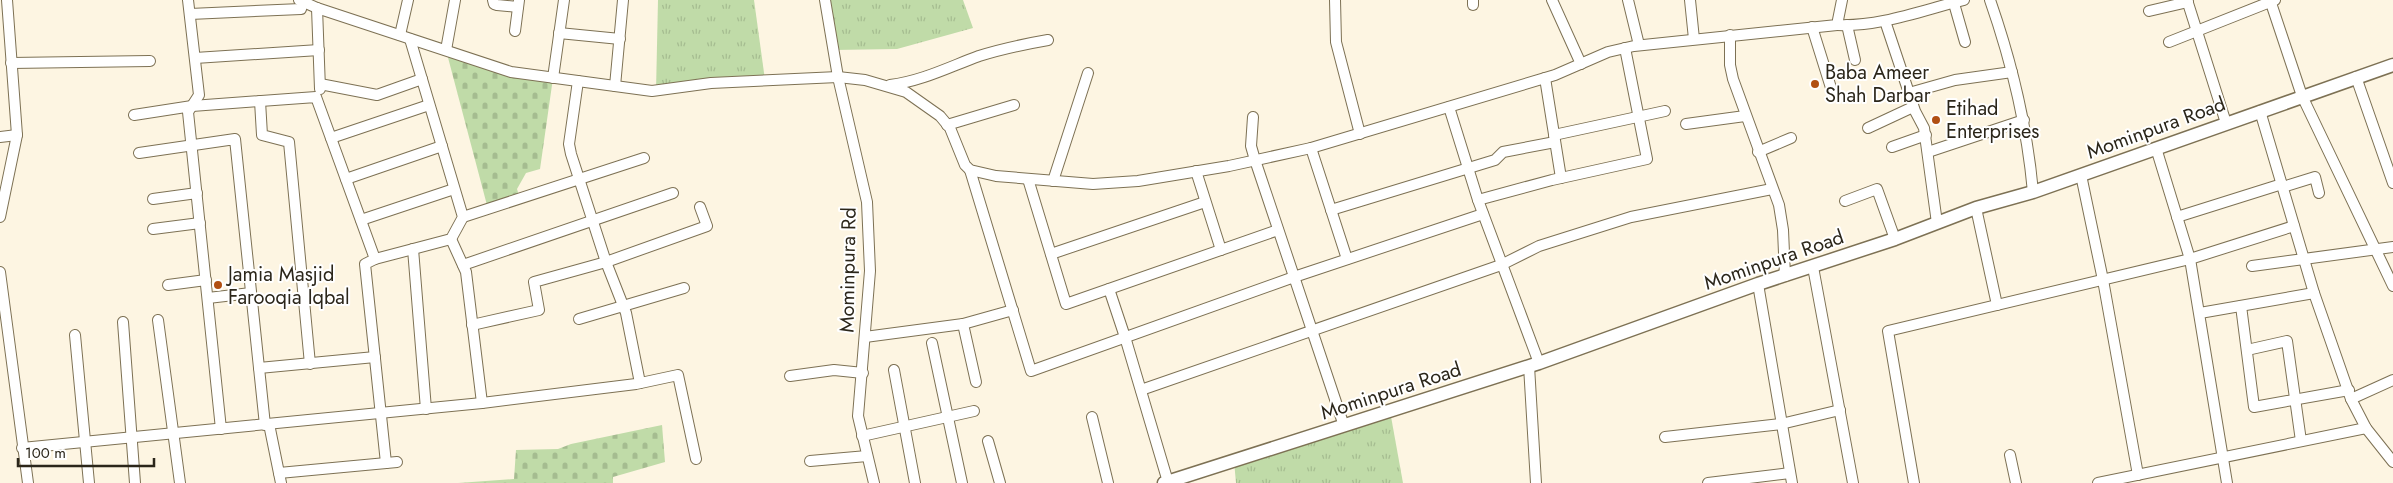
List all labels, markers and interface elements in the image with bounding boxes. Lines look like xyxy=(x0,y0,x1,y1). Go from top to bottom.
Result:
place label: Baba Ameer Shah Darbar xyxy=(1825,58,1931,110)
marker: Baba Ameer Shah Darbar xyxy=(1809,78,1821,90)
street label: Mominpura Road xyxy=(2082,89,2230,167)
place label: Etihad Enterprises xyxy=(1946,94,2039,146)
marker: Etihad Enterprises xyxy=(1930,114,1942,126)
street label: Mominpura Rd xyxy=(832,207,864,333)
street label: Mominpura Road xyxy=(1700,223,1848,297)
place label: Jamia Masjid Farooqia Iqbal xyxy=(225,260,350,312)
marker: Jamia Masjid Farooqia Iqbal xyxy=(212,279,224,291)
street label: Mominpura Road xyxy=(1317,355,1465,427)
scale bar xyxy=(18,436,154,468)
text: 100 m xyxy=(25,442,66,464)

